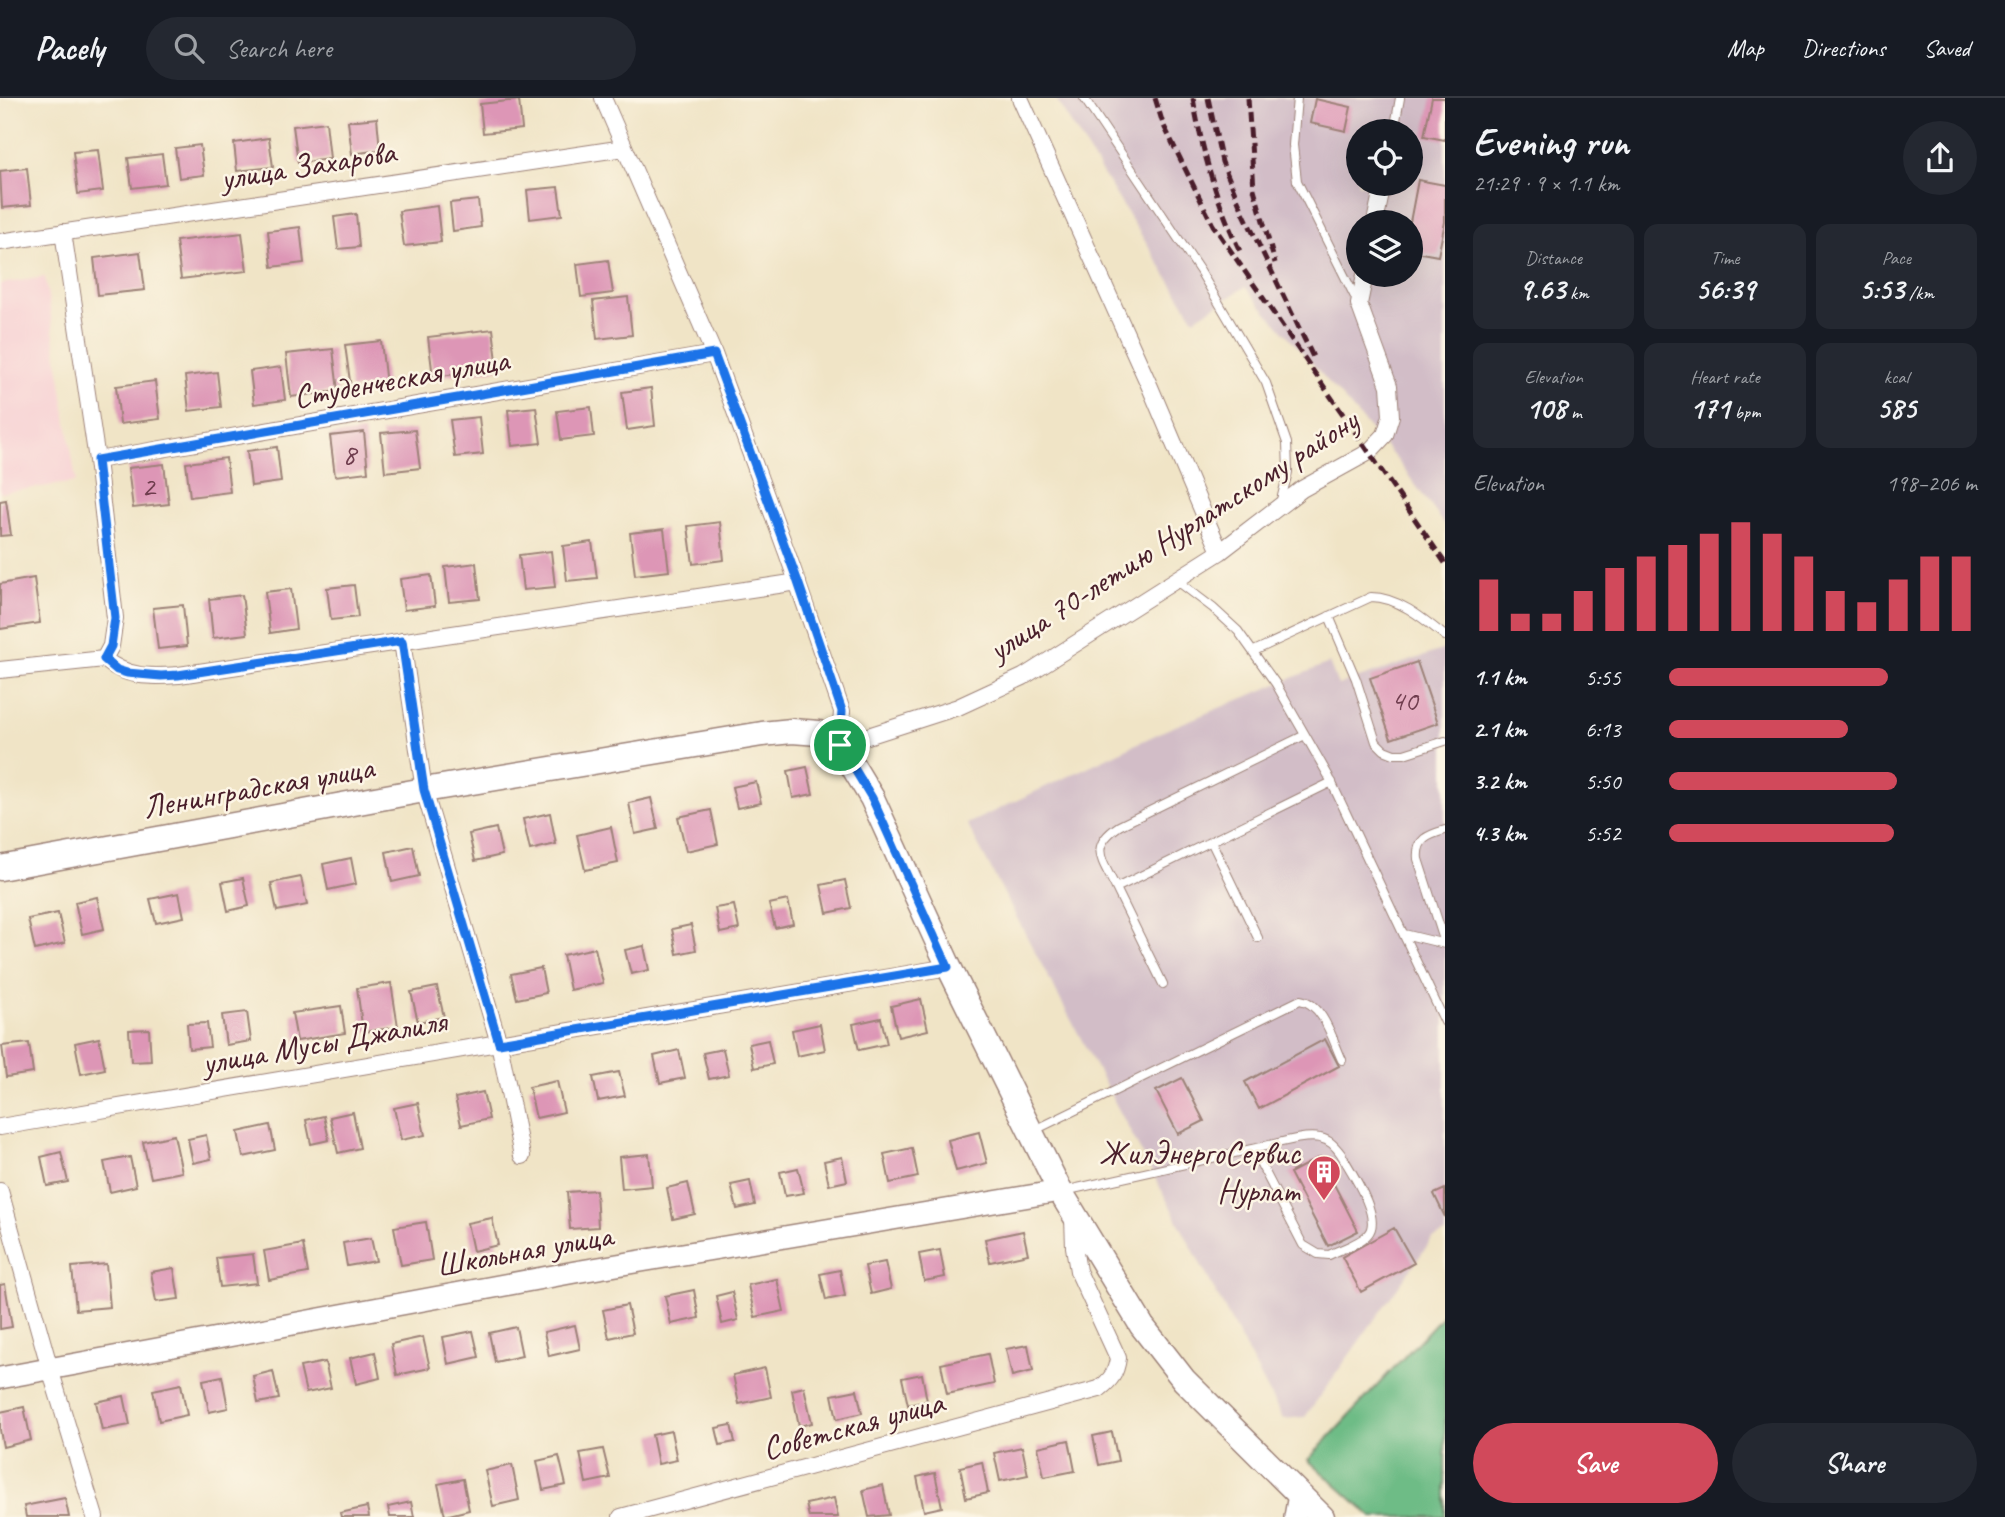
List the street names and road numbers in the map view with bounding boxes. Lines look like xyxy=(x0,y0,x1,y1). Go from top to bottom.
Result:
street label: улица Захарова xyxy=(216,130,401,200)
street label: Студенческая улица xyxy=(290,338,514,418)
street label: улица 70-летию Нурлатскому району xyxy=(978,398,1368,672)
street label: Ленинградская улица xyxy=(139,746,378,828)
street label: улица Мусы Джалиля xyxy=(197,999,452,1084)
street label: Школьная улица xyxy=(433,1213,618,1286)
street label: Советская улица xyxy=(758,1380,951,1469)

